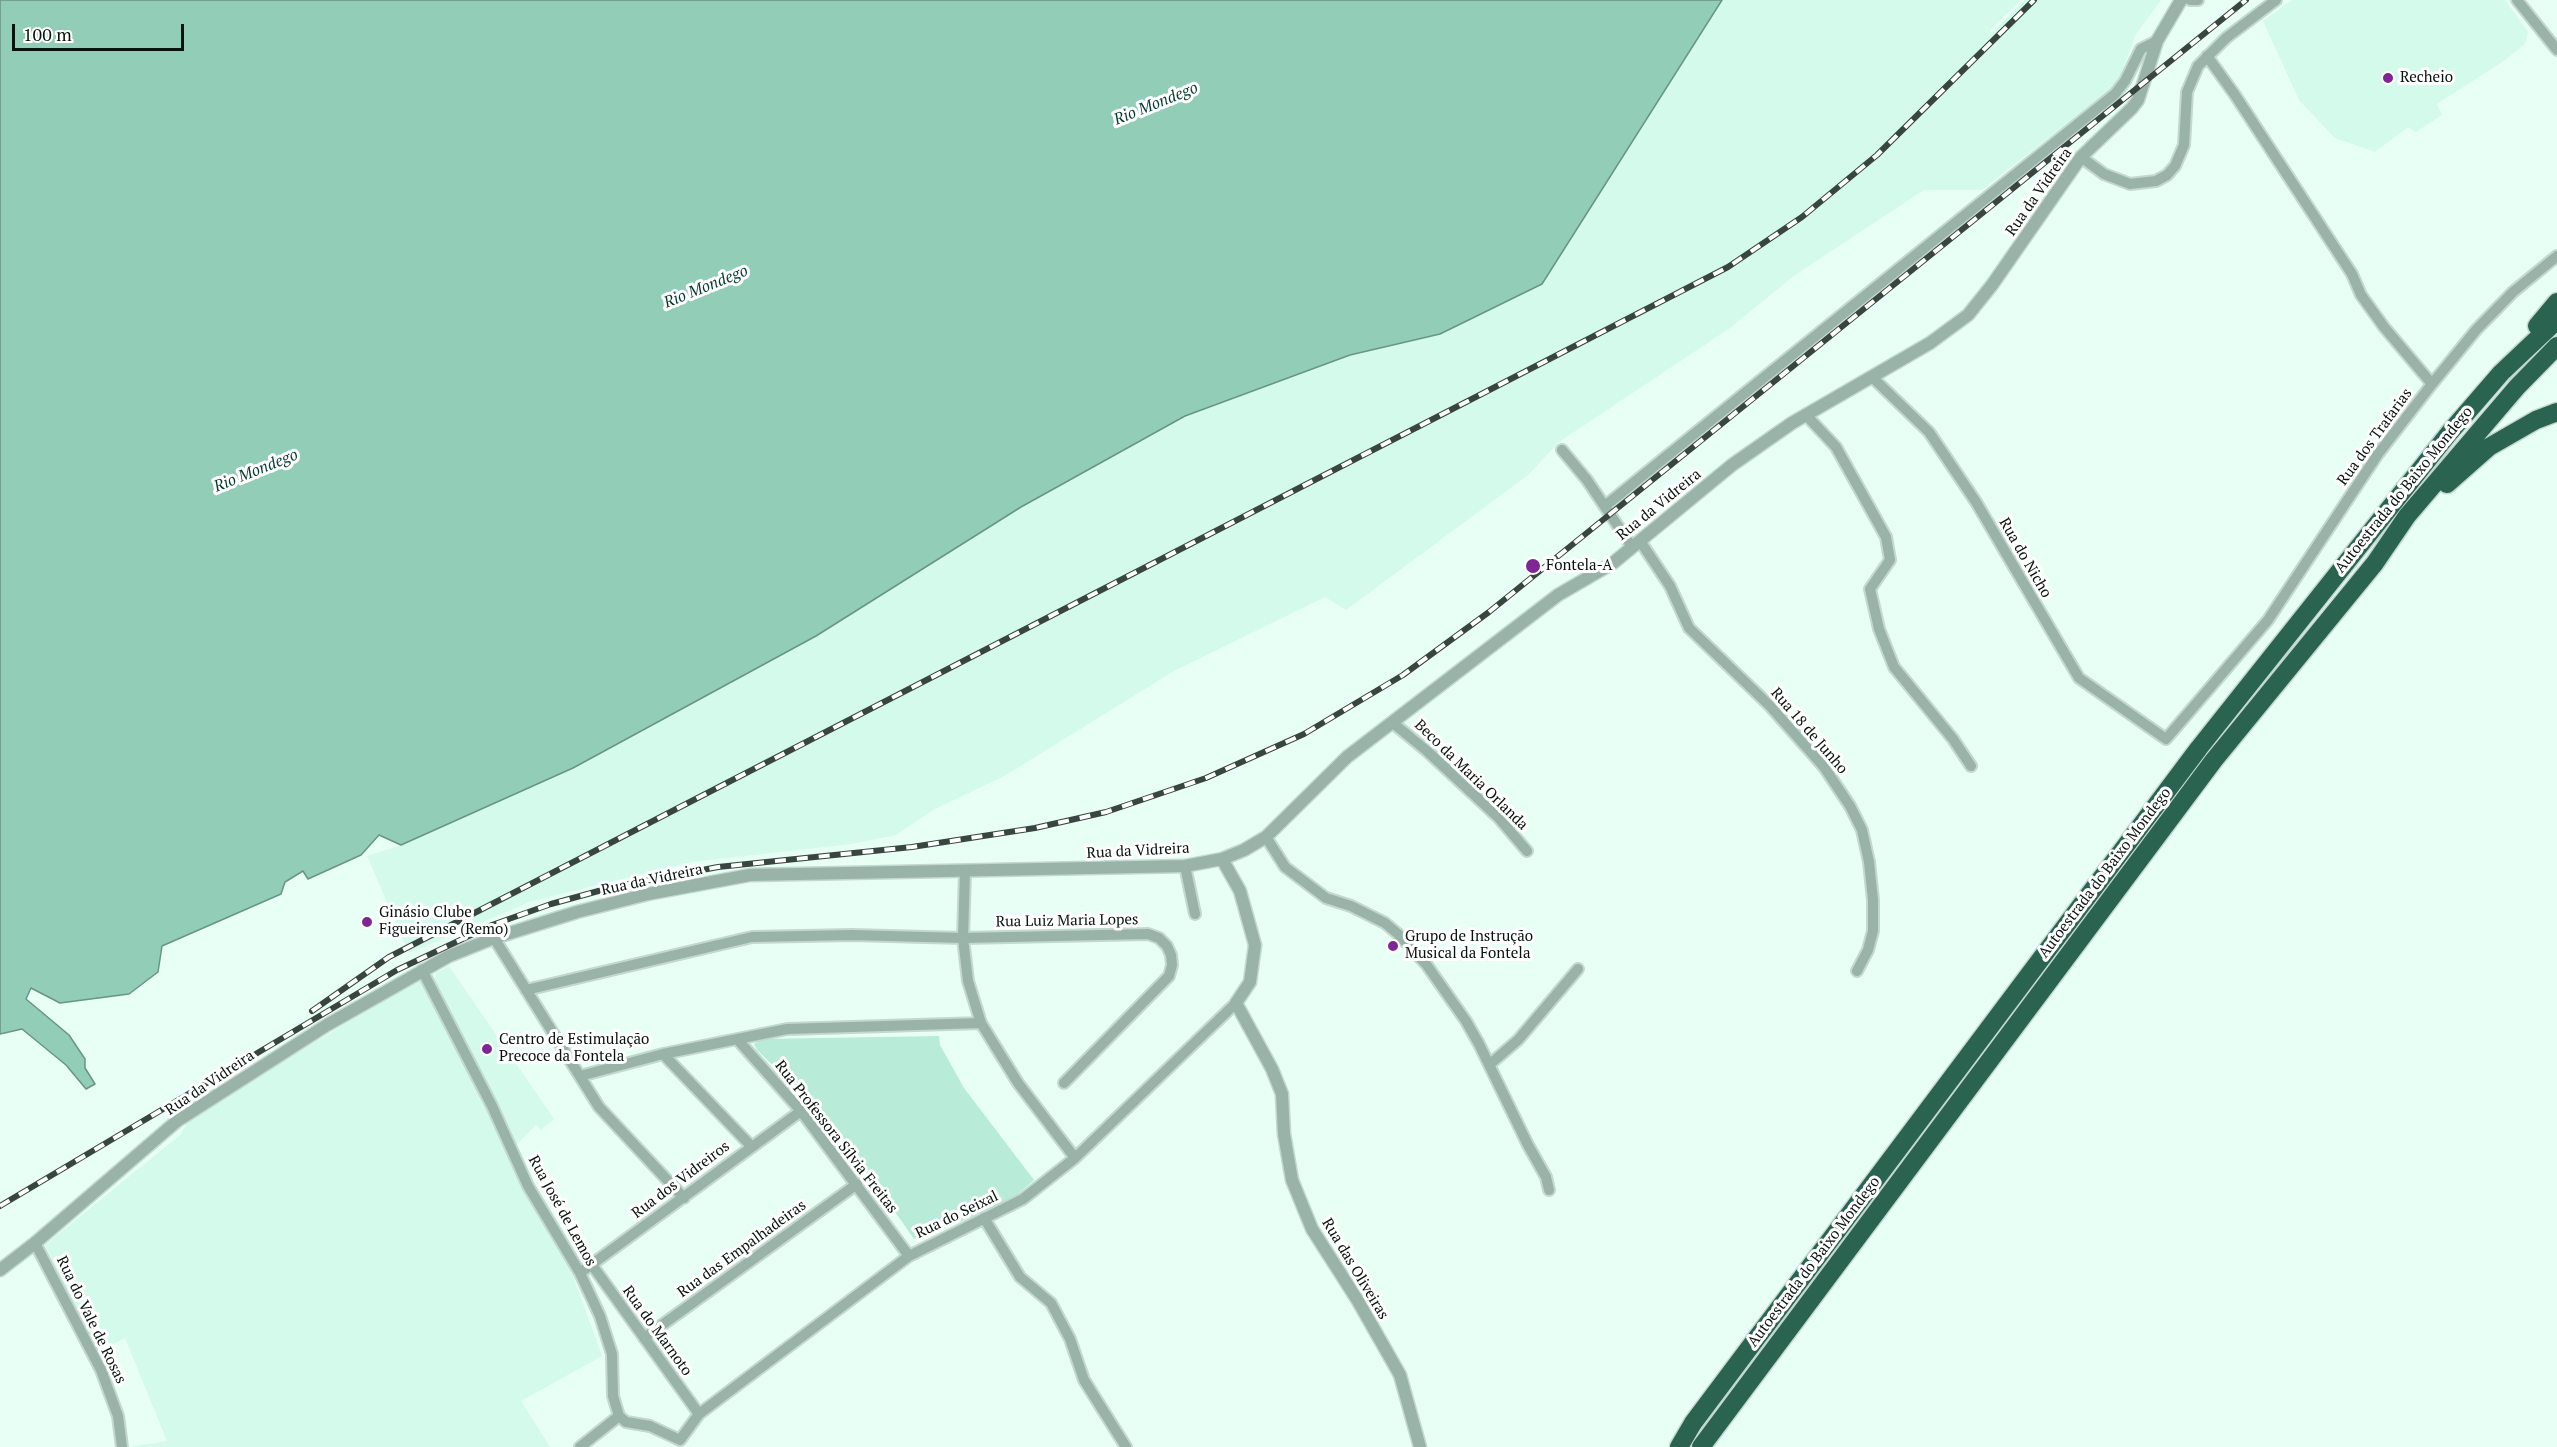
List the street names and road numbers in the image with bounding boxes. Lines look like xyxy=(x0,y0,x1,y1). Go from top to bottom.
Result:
street label: Rua da Vidreira xyxy=(2002,145,2076,239)
street label: Rua dos Trafarias xyxy=(2334,385,2416,489)
street label: Autoestrada do Baixo Mondego xyxy=(2331,403,2477,577)
street label: Rua da Vidreira xyxy=(1613,466,1705,544)
street label: Rua do Nicho xyxy=(1995,515,2055,601)
street label: Rua 18 de Junho xyxy=(1767,684,1851,778)
street label: Beco da Maria Orlanda xyxy=(1411,716,1531,834)
street label: Autoestrada do Baixo Mondego xyxy=(2035,784,2175,962)
street label: Rua da Vidreira xyxy=(1086,839,1190,863)
street label: Rua da Vidreira xyxy=(600,860,704,900)
street label: Rua Luiz Maria Lopes xyxy=(995,911,1139,931)
street label: Rua da Vidreira xyxy=(162,1047,258,1119)
street label: Rua Professora Sílvia Freitas xyxy=(771,1057,901,1217)
street label: Rua dos Vidreiros xyxy=(629,1137,733,1223)
street label: Rua José de Lemos xyxy=(524,1153,600,1269)
street label: Autoestrada do Baixo Mondego xyxy=(1744,1173,1884,1351)
street label: Rua do Seixal xyxy=(913,1187,1001,1243)
street label: Rua das Empalhadeiras xyxy=(674,1196,810,1302)
street label: Rua das Oliveiras xyxy=(1318,1215,1392,1323)
street label: Rua do Vale de Rosas xyxy=(52,1253,130,1387)
street label: Rua do Marnoto xyxy=(618,1282,696,1380)

